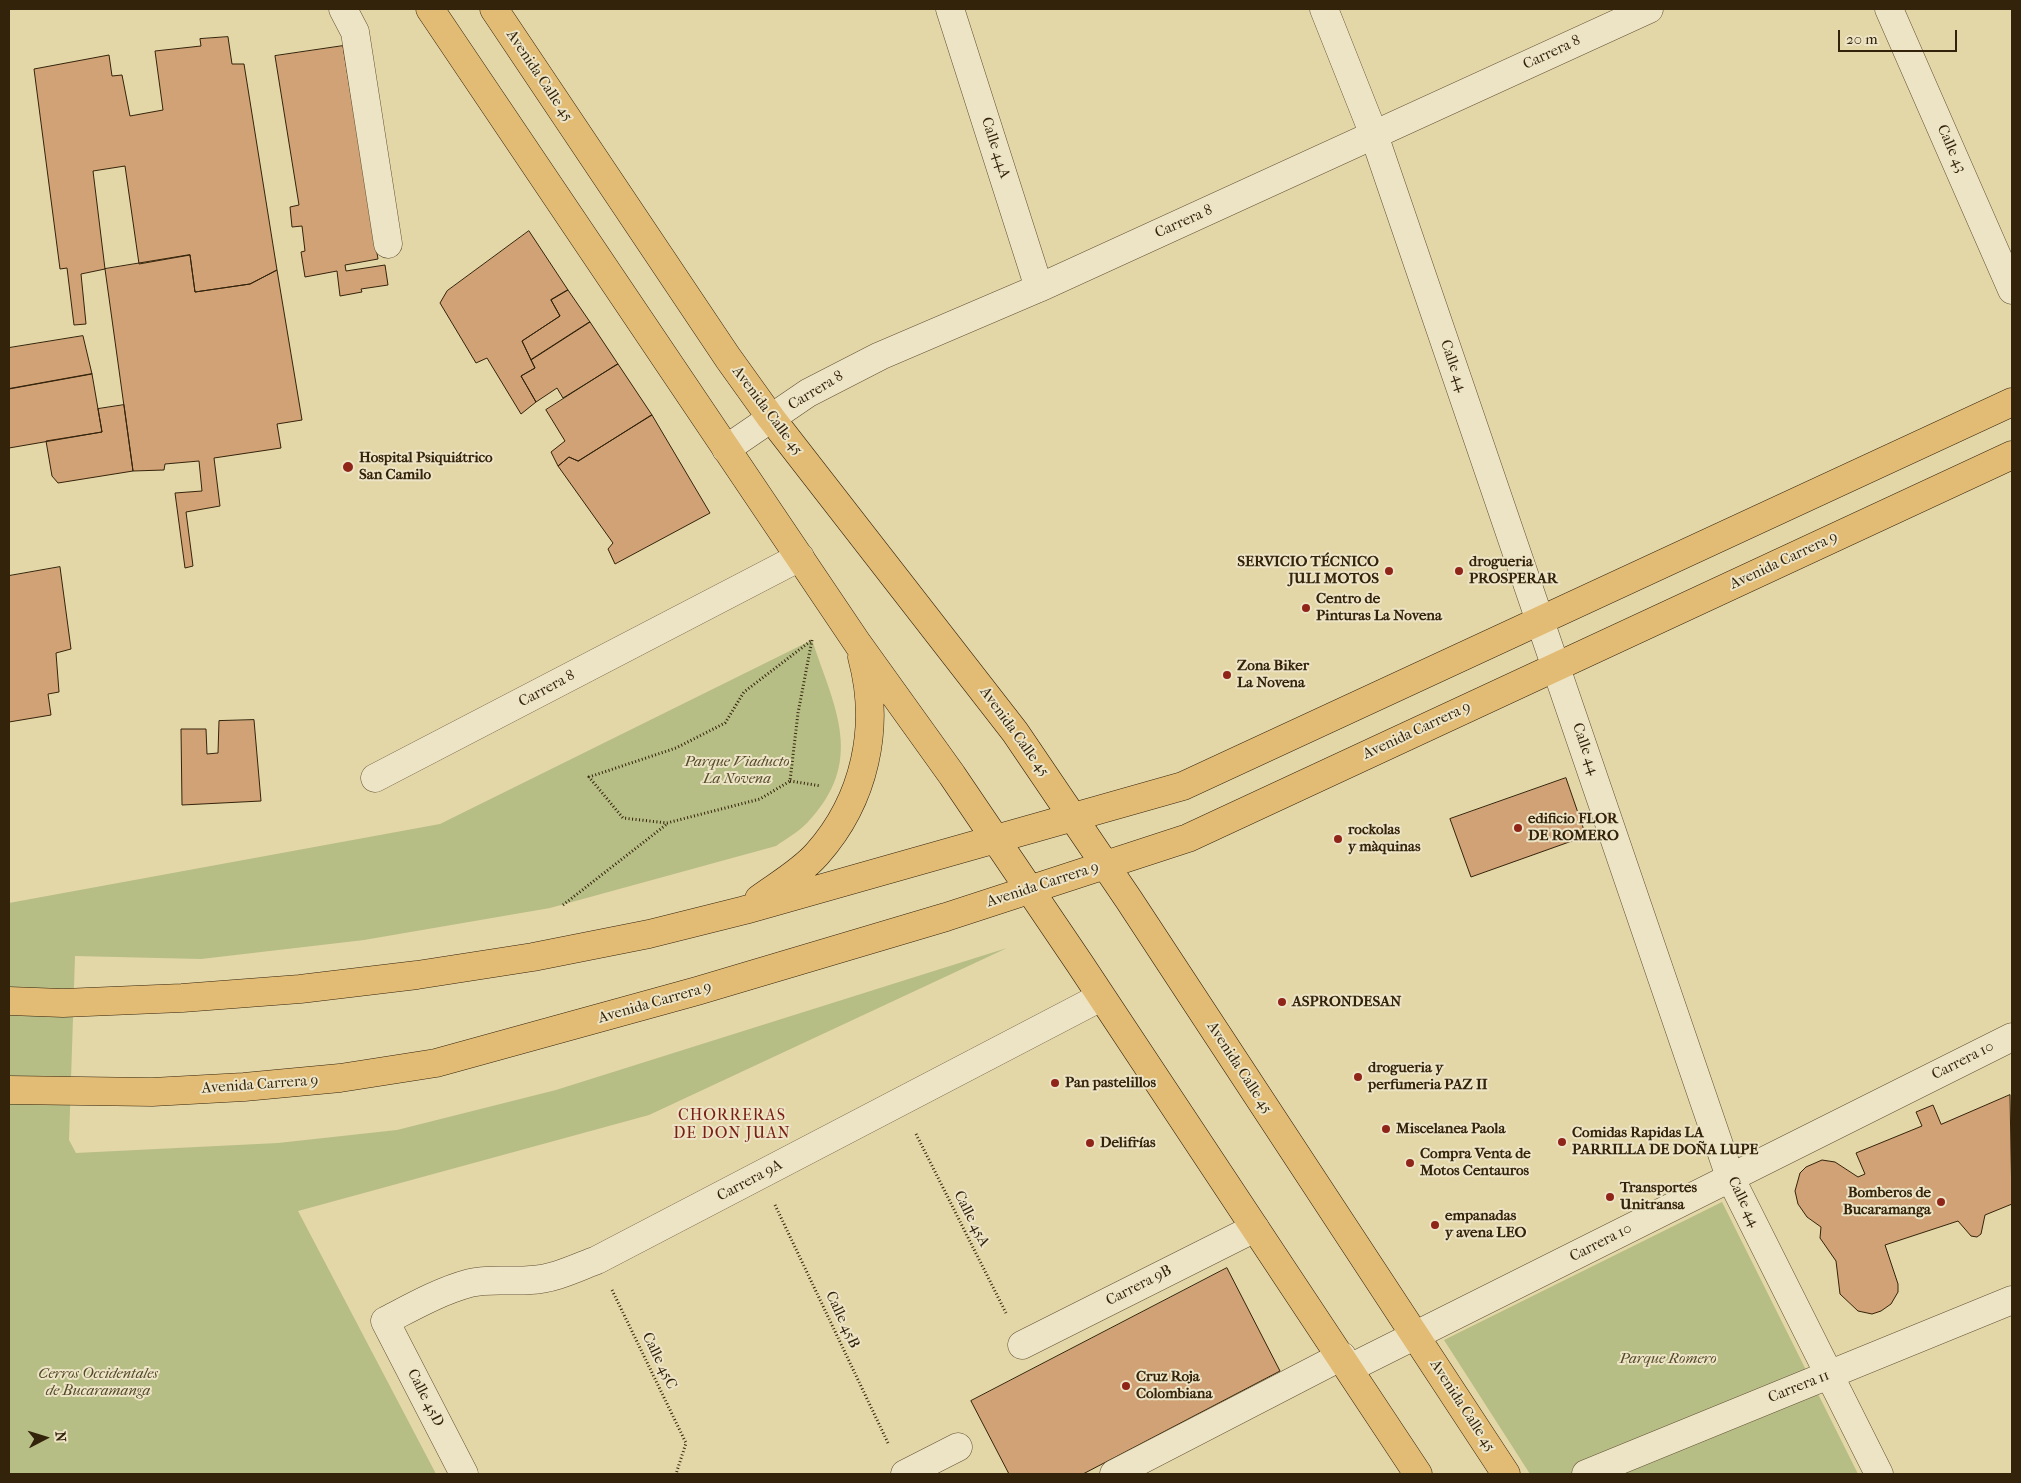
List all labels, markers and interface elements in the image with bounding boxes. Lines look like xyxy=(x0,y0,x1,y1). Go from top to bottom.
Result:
scale bar xyxy=(1841,20,1960,52)
street label: Avenida Calle 45 xyxy=(502,27,576,125)
text: 20 m xyxy=(1846,30,1878,48)
street label: Carrera 8 xyxy=(1520,32,1584,74)
street label: Calle 44A xyxy=(977,115,1013,181)
street label: Calle 43 xyxy=(1932,122,1970,176)
street label: Carrera 8 xyxy=(1152,201,1216,243)
street label: Calle 44 xyxy=(1436,338,1470,394)
street label: Avenida Calle 45 xyxy=(728,363,806,459)
street label: Carrera 8 xyxy=(785,368,847,414)
place label: Hospital Psiquiátrico San Camilo xyxy=(359,449,493,484)
marker: Hospital Psiquiátrico San Camilo xyxy=(341,460,355,474)
street label: Avenida Carrera 9 xyxy=(1727,528,1841,594)
place label: SERVICIO TÉCNICO JULI MOTOS xyxy=(1237,553,1379,588)
place label: drogueria PROSPERAR xyxy=(1469,553,1558,588)
marker: SERVICIO TÉCNICO JULI MOTOS xyxy=(1383,565,1395,577)
marker: drogueria PROSPERAR xyxy=(1453,565,1465,577)
place label: Centro de Pinturas La Novena xyxy=(1316,590,1442,625)
marker: Centro de Pinturas La Novena xyxy=(1300,602,1312,614)
place label: Zona Biker La Novena xyxy=(1237,657,1309,692)
street label: Carrera 8 xyxy=(516,667,578,711)
marker: Zona Biker La Novena xyxy=(1221,669,1233,681)
street label: Avenida Calle 45 xyxy=(976,684,1052,780)
street label: Avenida Carrera 9 xyxy=(1360,698,1474,764)
street label: Calle 44 xyxy=(1568,721,1602,777)
park label: Parque Viaducto La Novena xyxy=(684,753,790,788)
place label: edificio FLOR DE ROMERO xyxy=(1528,810,1619,845)
place label: rockolas y màquinas xyxy=(1348,821,1420,856)
marker: edificio FLOR DE ROMERO xyxy=(1512,822,1524,834)
marker: rockolas y màquinas xyxy=(1332,833,1344,845)
street label: Avenida Carrera 9 xyxy=(985,858,1101,912)
street label: Avenida Carrera 9 xyxy=(596,978,714,1028)
place label: ASPRONDESAN xyxy=(1292,993,1401,1011)
marker: ASPRONDESAN xyxy=(1276,996,1288,1008)
street label: Avenida Calle 45 xyxy=(1203,1019,1275,1117)
street label: Carrera 10 xyxy=(1929,1038,1997,1084)
place label: drogueria y perfumeria PAZ II xyxy=(1368,1059,1488,1094)
marker: drogueria y perfumeria PAZ II xyxy=(1352,1071,1364,1083)
street label: Avenida Carrera 9 xyxy=(201,1072,319,1098)
place label: Pan pastelillos xyxy=(1065,1074,1156,1092)
marker: Pan pastelillos xyxy=(1049,1077,1061,1089)
district label: CHORRERAS DE DON JUAN xyxy=(672,1106,792,1144)
place label: Miscelanea Paola xyxy=(1396,1120,1505,1138)
marker: Miscelanea Paola xyxy=(1380,1123,1392,1135)
place label: Comidas Rapidas LA PARRILLA DE DOÑA LUPE xyxy=(1572,1124,1758,1159)
place label: Delifrías xyxy=(1100,1134,1156,1152)
marker: Comidas Rapidas LA PARRILLA DE DOÑA LUPE xyxy=(1556,1136,1568,1148)
marker: Delifrías xyxy=(1084,1137,1096,1149)
place label: Compra Venta de Motos Centauros xyxy=(1420,1145,1531,1180)
street label: Carrera 9A xyxy=(714,1156,786,1206)
marker: Compra Venta de Motos Centauros xyxy=(1404,1157,1416,1169)
street label: Calle 44 xyxy=(1723,1174,1763,1230)
place label: Transportes Unitransa xyxy=(1620,1179,1697,1214)
place label: Bomberos de Bucaramanga xyxy=(1843,1184,1931,1219)
street label: Calle 45A xyxy=(949,1188,993,1250)
marker: Transportes Unitransa xyxy=(1604,1191,1616,1203)
marker: Bomberos de Bucaramanga xyxy=(1935,1196,1947,1208)
place label: empanadas y avena LEO xyxy=(1445,1207,1526,1242)
marker: empanadas y avena LEO xyxy=(1429,1219,1441,1231)
street label: Carrera 10 xyxy=(1567,1220,1635,1266)
street label: Carrera 9B xyxy=(1103,1262,1175,1310)
street label: Calle 45B xyxy=(821,1289,863,1351)
street label: Calle 45C xyxy=(638,1330,680,1392)
park label: Parque Romero xyxy=(1619,1350,1717,1368)
street label: Avenida Calle 45 xyxy=(1426,1357,1498,1455)
park label: Cerros Occidentales de Bucaramanga xyxy=(38,1365,158,1400)
street label: Calle 45D xyxy=(403,1366,447,1430)
street label: Carrera 11 xyxy=(1766,1367,1832,1407)
place label: Cruz Roja Colombiana xyxy=(1136,1368,1212,1403)
marker: Cruz Roja Colombiana xyxy=(1120,1380,1132,1392)
north arrow xyxy=(20,1413,70,1463)
text: N xyxy=(52,1431,69,1443)

